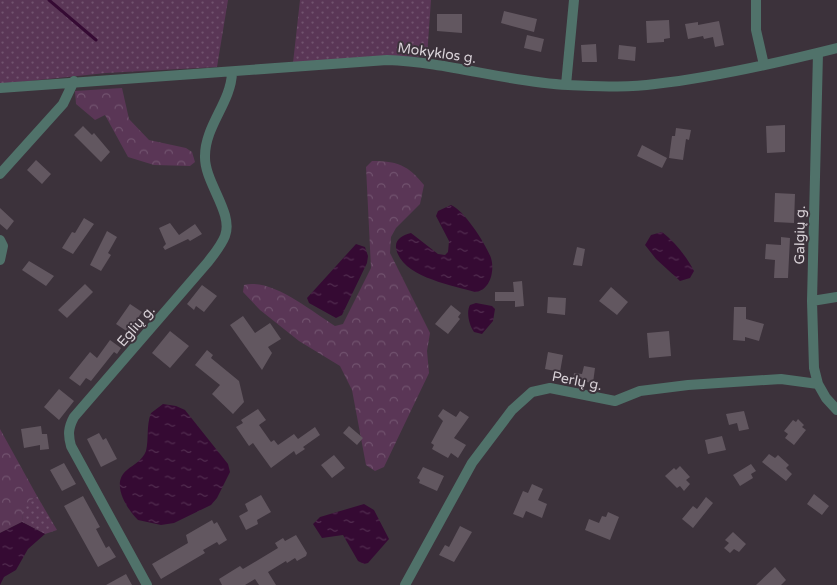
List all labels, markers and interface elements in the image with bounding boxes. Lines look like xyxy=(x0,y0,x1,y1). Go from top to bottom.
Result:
street label: Mokyklos g. xyxy=(396,39,478,67)
street label: Galgių g. xyxy=(791,205,809,265)
street label: Eglių g. xyxy=(113,302,159,350)
street label: Perlų g. xyxy=(551,368,603,394)

